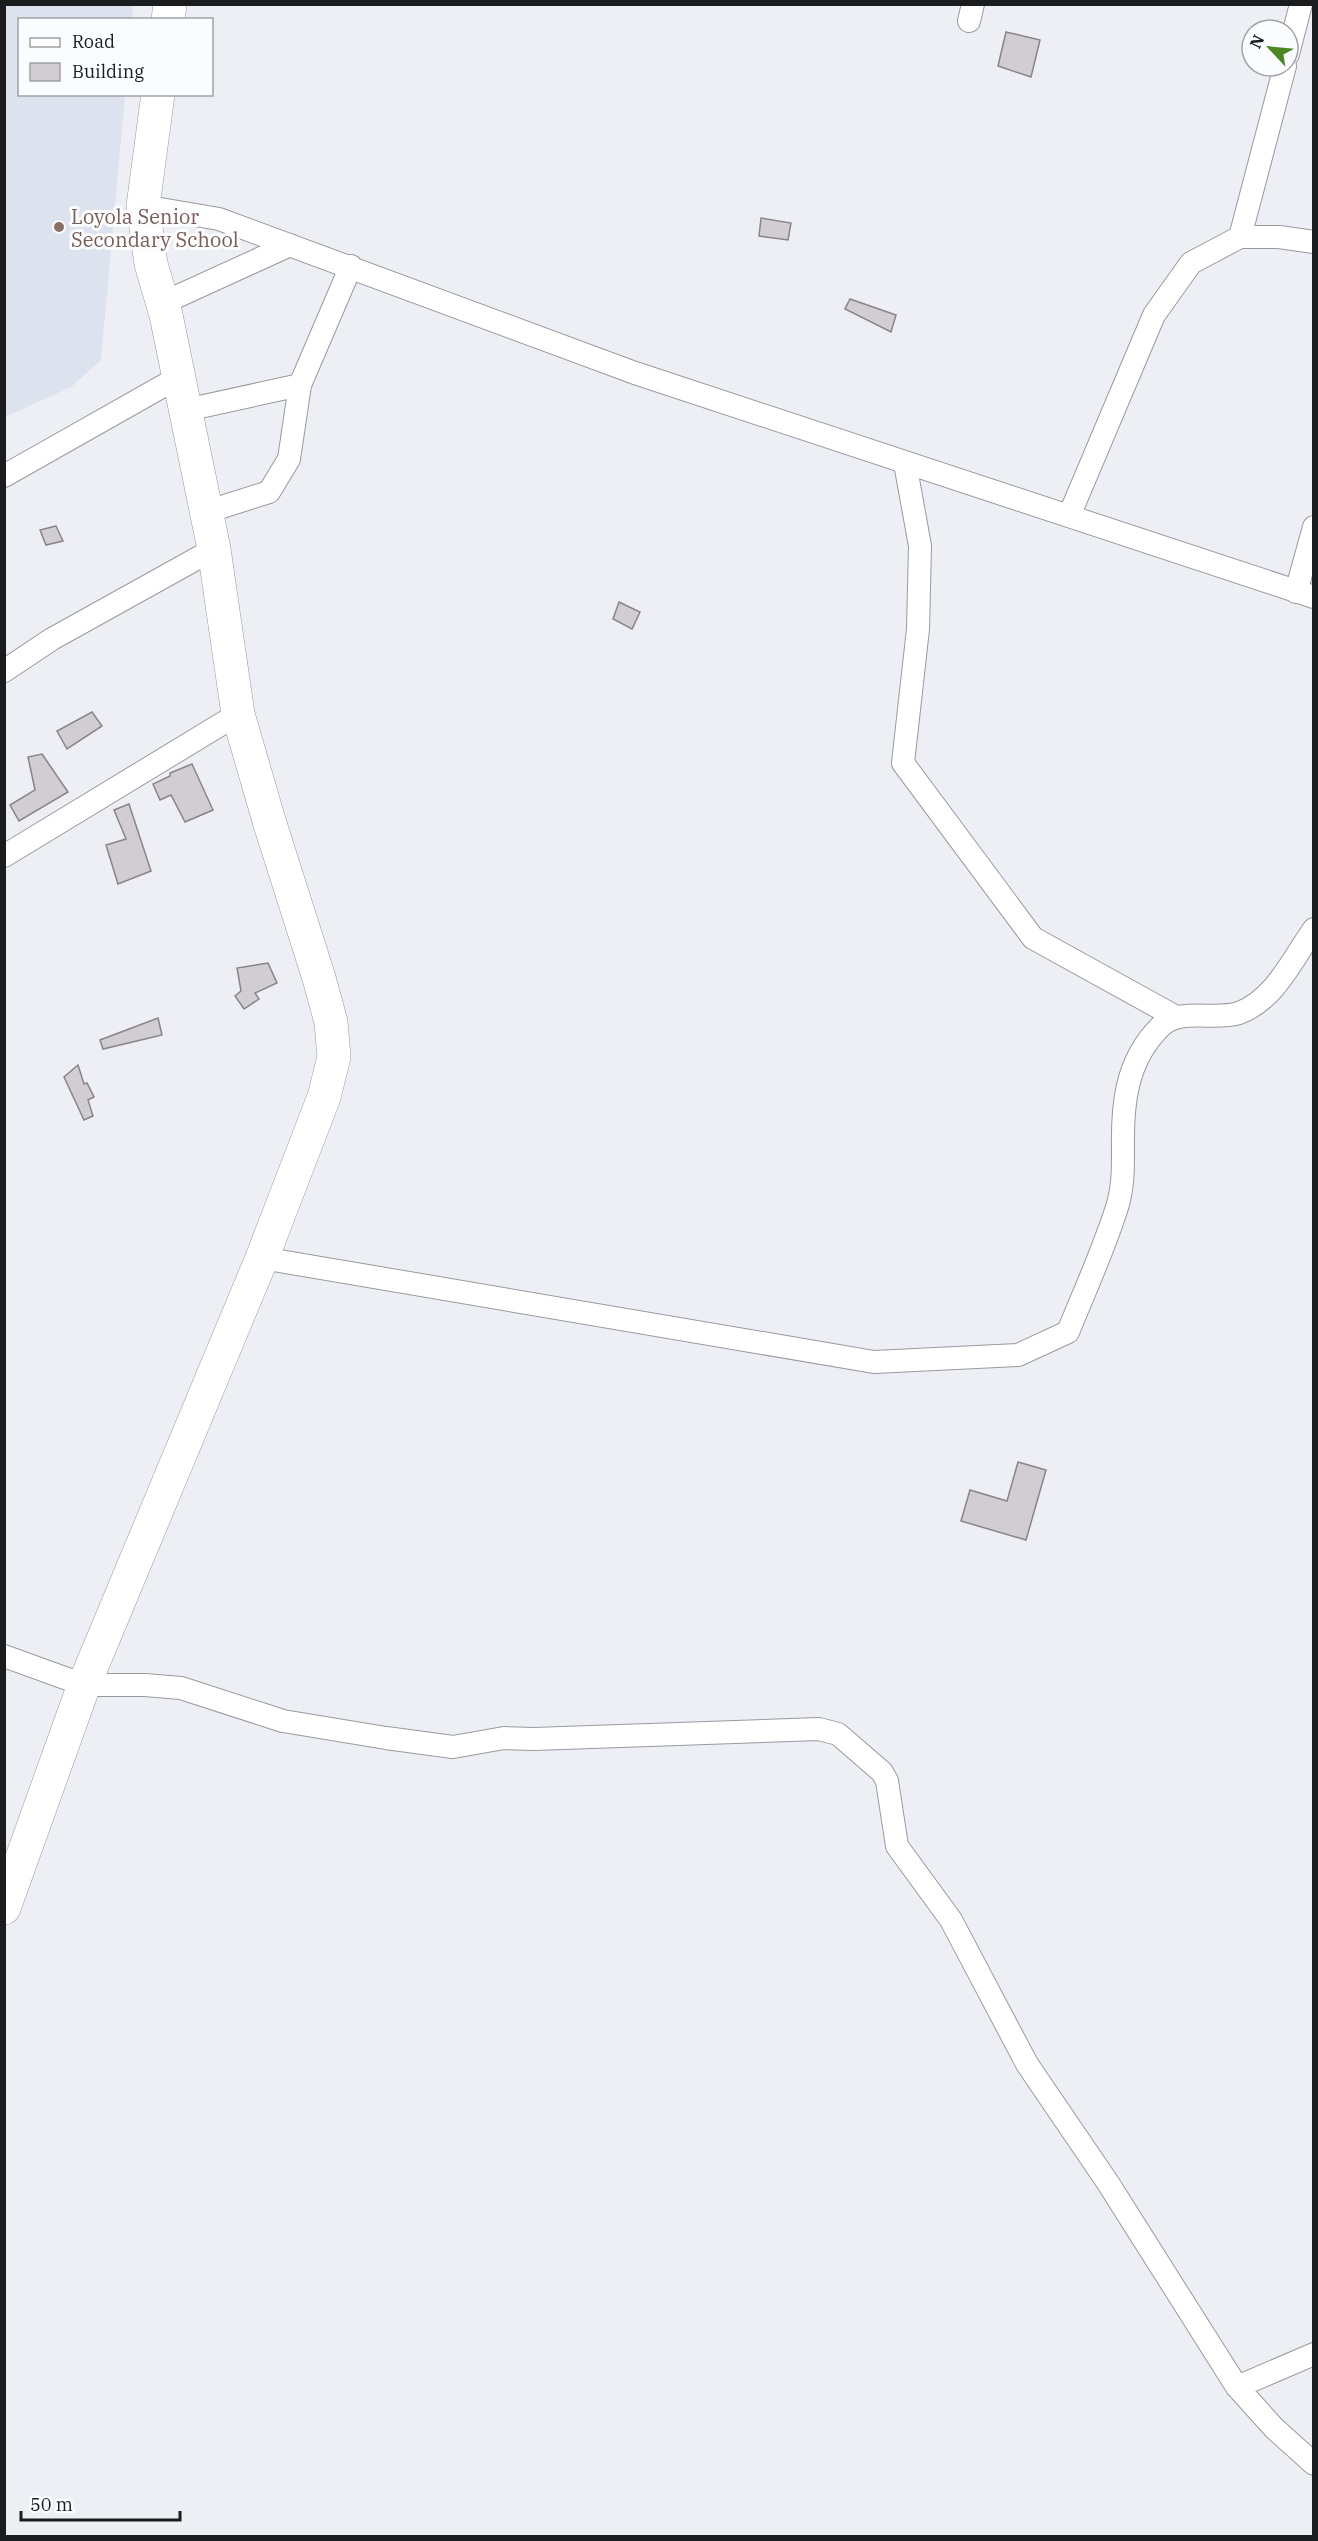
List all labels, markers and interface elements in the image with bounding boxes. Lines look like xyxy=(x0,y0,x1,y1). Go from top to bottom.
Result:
legend xyxy=(18,18,213,96)
north arrow xyxy=(1240,18,1300,78)
text: Road xyxy=(72,30,115,53)
text: N xyxy=(1245,31,1268,51)
text: Building xyxy=(72,60,144,83)
place label: Loyola Senior Secondary School xyxy=(71,203,239,253)
marker: Loyola Senior Secondary School xyxy=(52,220,66,234)
scale bar xyxy=(21,2484,180,2522)
text: 50 m xyxy=(30,2493,73,2516)

